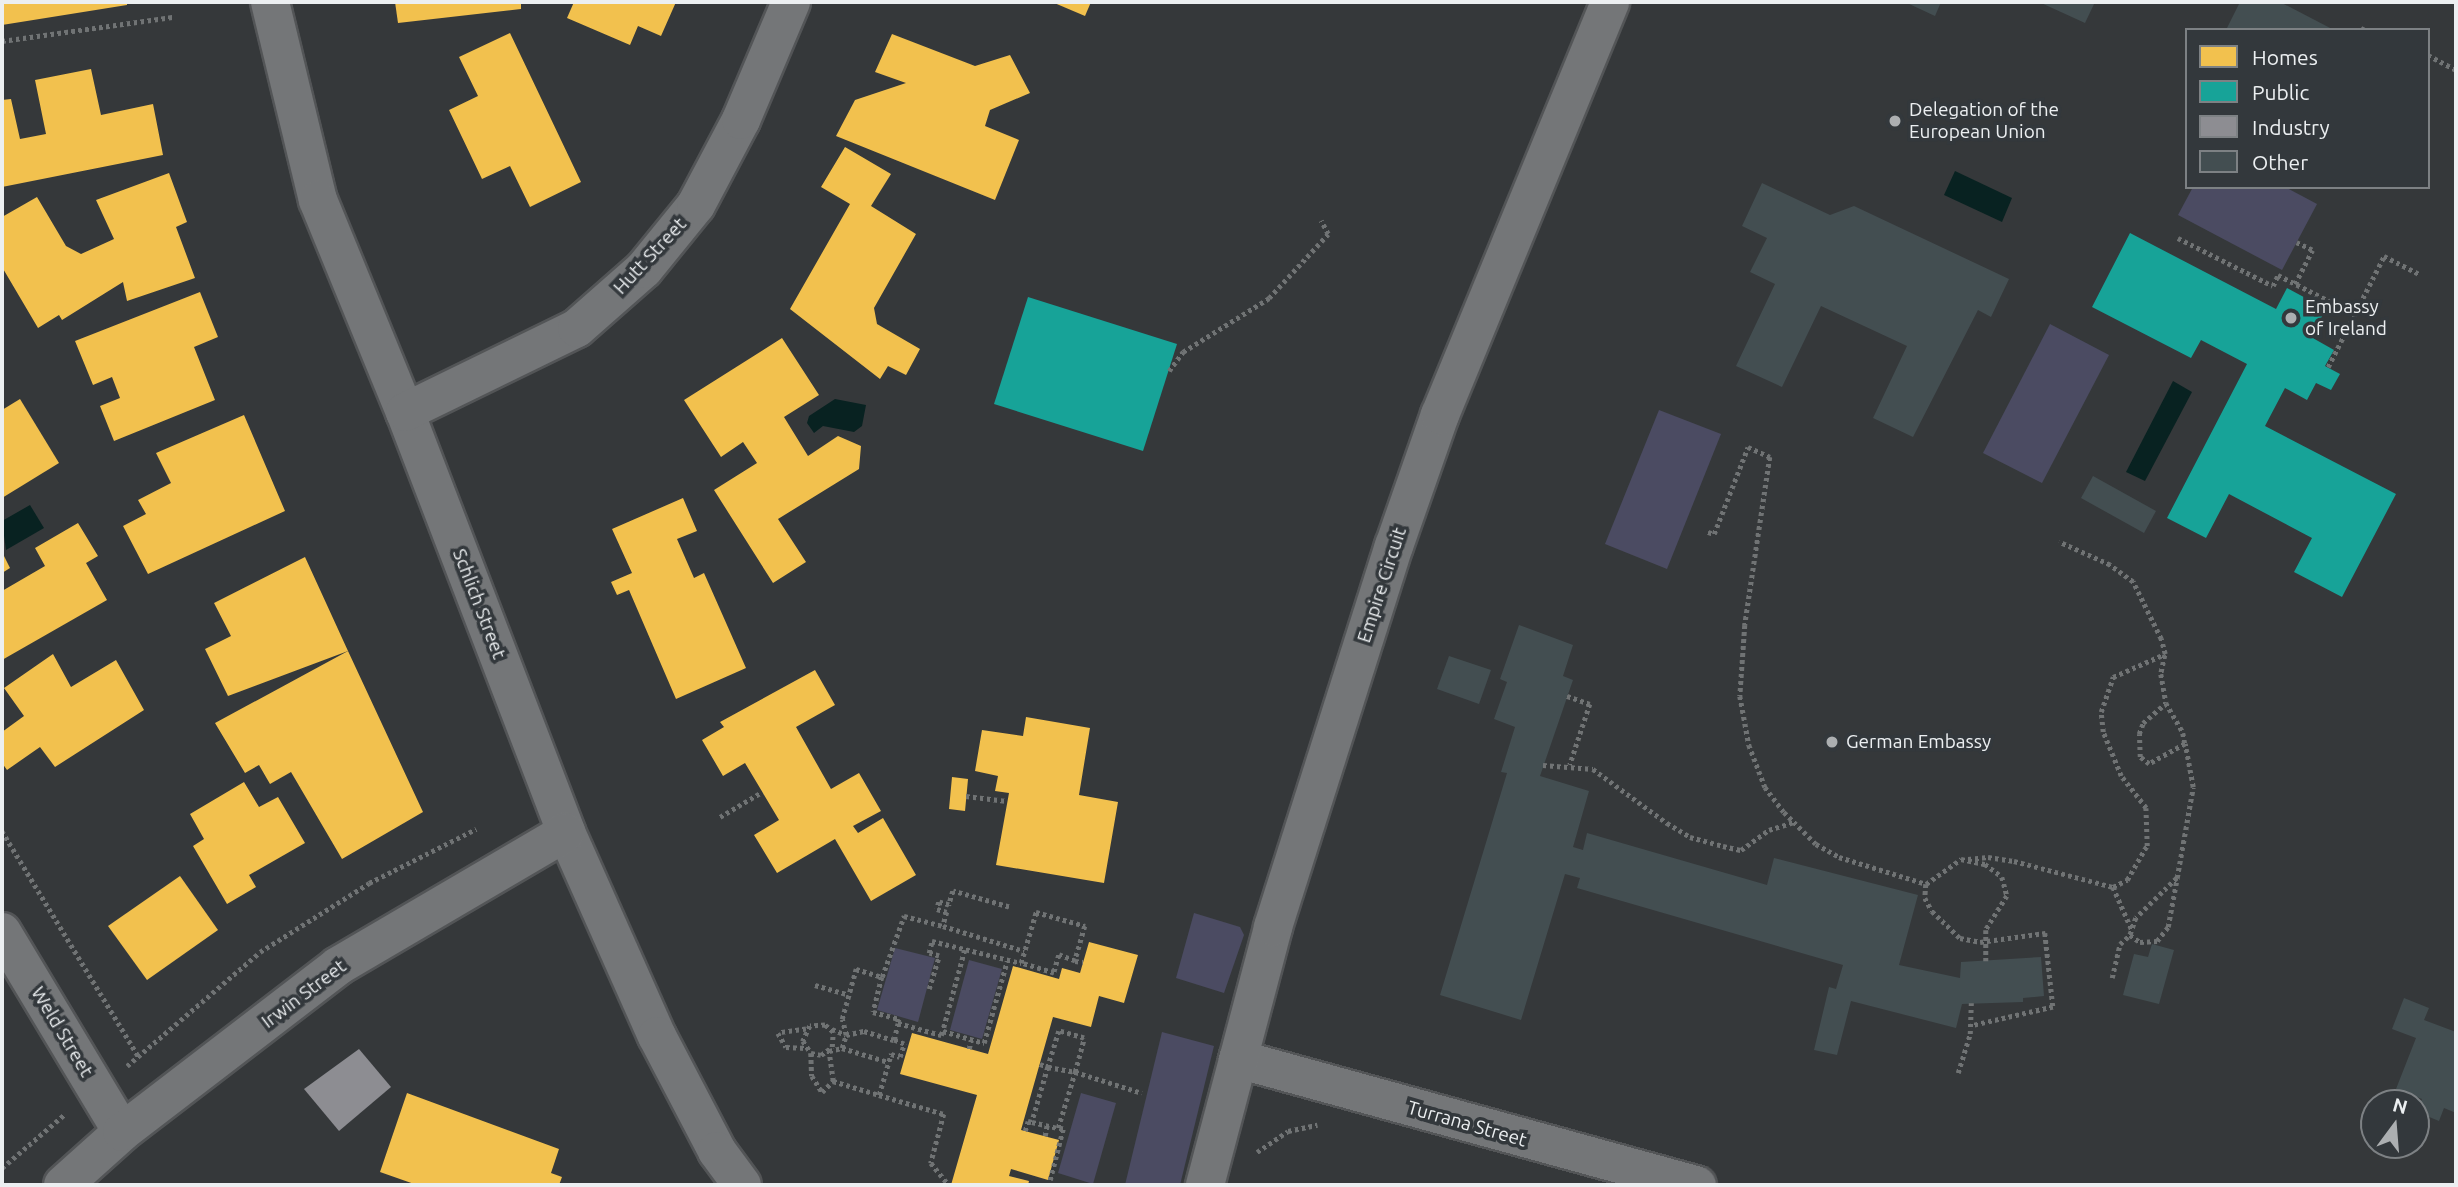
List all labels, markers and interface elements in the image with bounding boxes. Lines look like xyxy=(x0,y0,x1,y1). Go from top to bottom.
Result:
legend xyxy=(2185,28,2430,189)
text: Homes xyxy=(2252,45,2318,69)
text: Public xyxy=(2252,80,2309,104)
place label: Delegation of the European Union xyxy=(1909,99,2059,143)
marker: Delegation of the European Union xyxy=(1887,113,1903,129)
text: Industry xyxy=(2252,115,2330,139)
text: Other xyxy=(2252,150,2308,174)
street label: Hutt Street xyxy=(609,213,691,299)
place label: Embassy of Ireland xyxy=(2305,296,2387,340)
marker: Embassy of Ireland xyxy=(2283,310,2299,326)
street label: Empire Circuit xyxy=(1353,524,1411,646)
street label: Schlich Street xyxy=(448,546,510,662)
place label: German Embassy xyxy=(1846,731,1991,753)
marker: German Embassy xyxy=(1824,734,1840,750)
street label: Irwin Street xyxy=(257,955,351,1033)
street label: Weld Street xyxy=(26,983,98,1081)
north arrow xyxy=(2360,1089,2430,1159)
text: N xyxy=(2390,1093,2410,1118)
street label: Turrana Street xyxy=(1405,1096,1529,1152)

